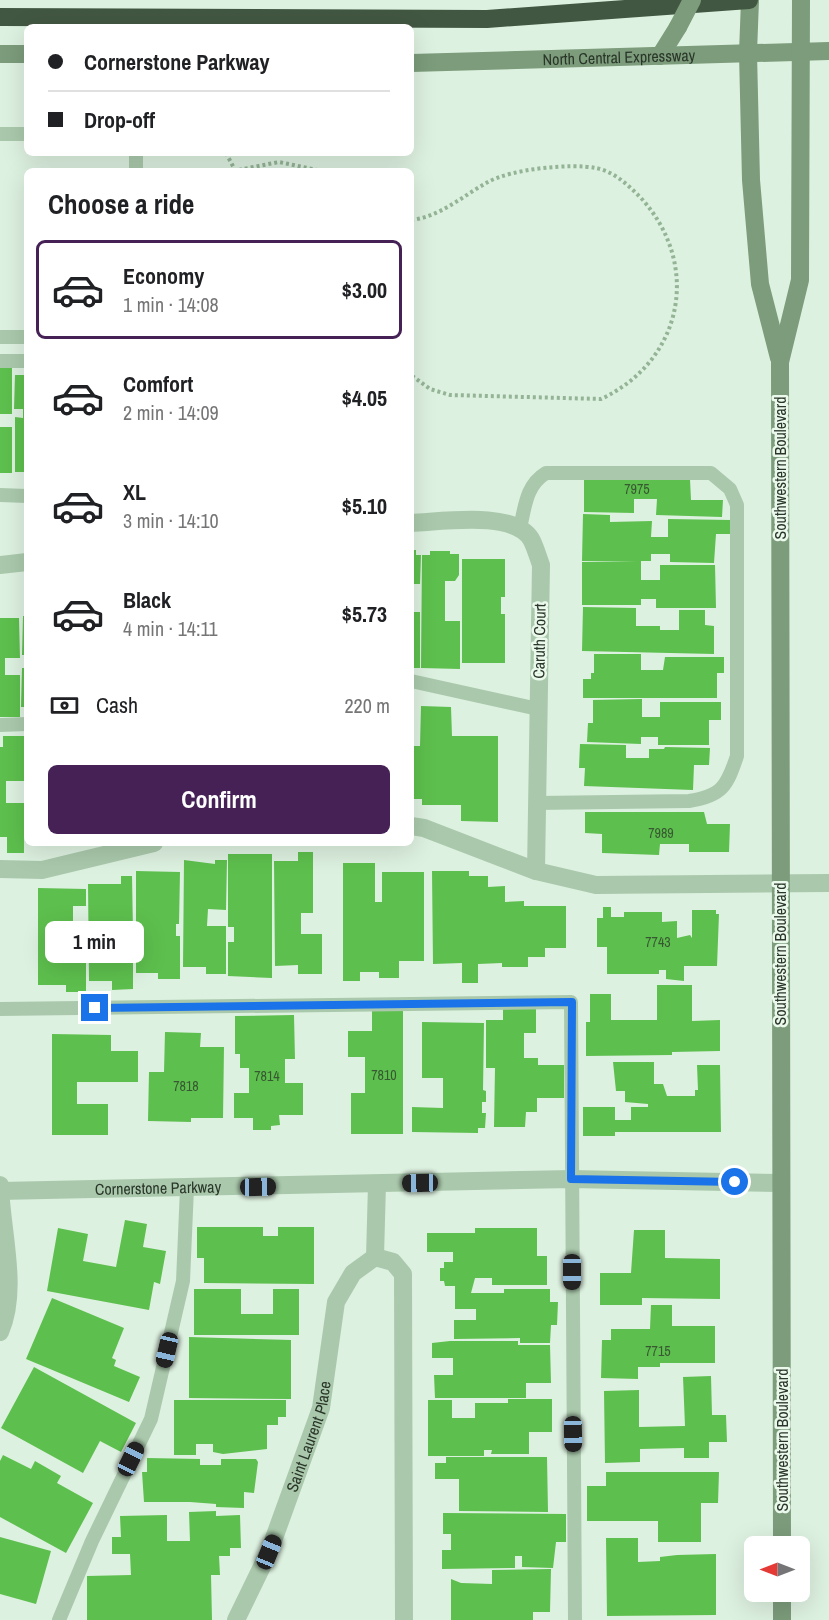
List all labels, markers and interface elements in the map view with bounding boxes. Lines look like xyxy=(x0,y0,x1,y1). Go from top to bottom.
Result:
street label: North Central Expressway xyxy=(542,44,696,70)
text: Cornerstone Parkway xyxy=(84,47,269,77)
text: Drop-off xyxy=(84,105,155,135)
text: Choose a ride xyxy=(48,186,194,222)
text: Economy xyxy=(123,261,204,291)
icon: car xyxy=(51,263,105,317)
text: $3.00 xyxy=(342,275,387,305)
text: 1 min · 14:08 xyxy=(123,291,219,318)
text: Comfort xyxy=(123,369,193,399)
icon: car xyxy=(51,371,105,425)
text: $4.05 xyxy=(342,383,387,413)
street label: Southwestern Boulevard xyxy=(769,397,791,539)
text: 2 min · 14:09 xyxy=(123,399,219,426)
text: XL xyxy=(123,477,146,507)
icon: car xyxy=(51,479,105,533)
house number: 7975 xyxy=(624,480,650,498)
text: $5.10 xyxy=(342,491,387,521)
text: 3 min · 14:10 xyxy=(123,507,219,534)
text: Black xyxy=(123,585,171,615)
icon: car xyxy=(51,587,105,641)
text: $5.73 xyxy=(342,599,387,629)
street label: Caruth Court xyxy=(527,603,551,679)
text: 4 min · 14:11 xyxy=(123,615,218,642)
icon: cash xyxy=(48,689,81,722)
text: Cash xyxy=(96,690,138,720)
text: 220 m xyxy=(344,692,390,719)
button: Confirm xyxy=(48,765,390,834)
house number: 7989 xyxy=(648,824,674,842)
street label: Southwestern Boulevard xyxy=(769,883,791,1025)
callout: 1 min xyxy=(46,921,144,963)
text: 1 min xyxy=(73,928,116,955)
house number: 7743 xyxy=(645,933,671,951)
route end xyxy=(81,994,108,1021)
house number: 7810 xyxy=(371,1066,397,1084)
house number: 7814 xyxy=(254,1067,280,1085)
house number: 7818 xyxy=(173,1077,199,1095)
route start xyxy=(721,1168,748,1195)
car xyxy=(402,1174,438,1192)
street label: Cornerstone Parkway xyxy=(95,1175,222,1200)
car xyxy=(240,1178,276,1196)
car xyxy=(563,1254,581,1290)
car xyxy=(154,1330,180,1370)
house number: 7715 xyxy=(645,1342,671,1360)
street label: Southwestern Boulevard xyxy=(771,1369,793,1511)
street label: Saint Laurent Place xyxy=(281,1380,336,1495)
car xyxy=(564,1416,582,1452)
car xyxy=(115,1439,147,1479)
car xyxy=(254,1532,284,1572)
north arrow xyxy=(744,1536,810,1602)
map controls xyxy=(744,1536,810,1602)

